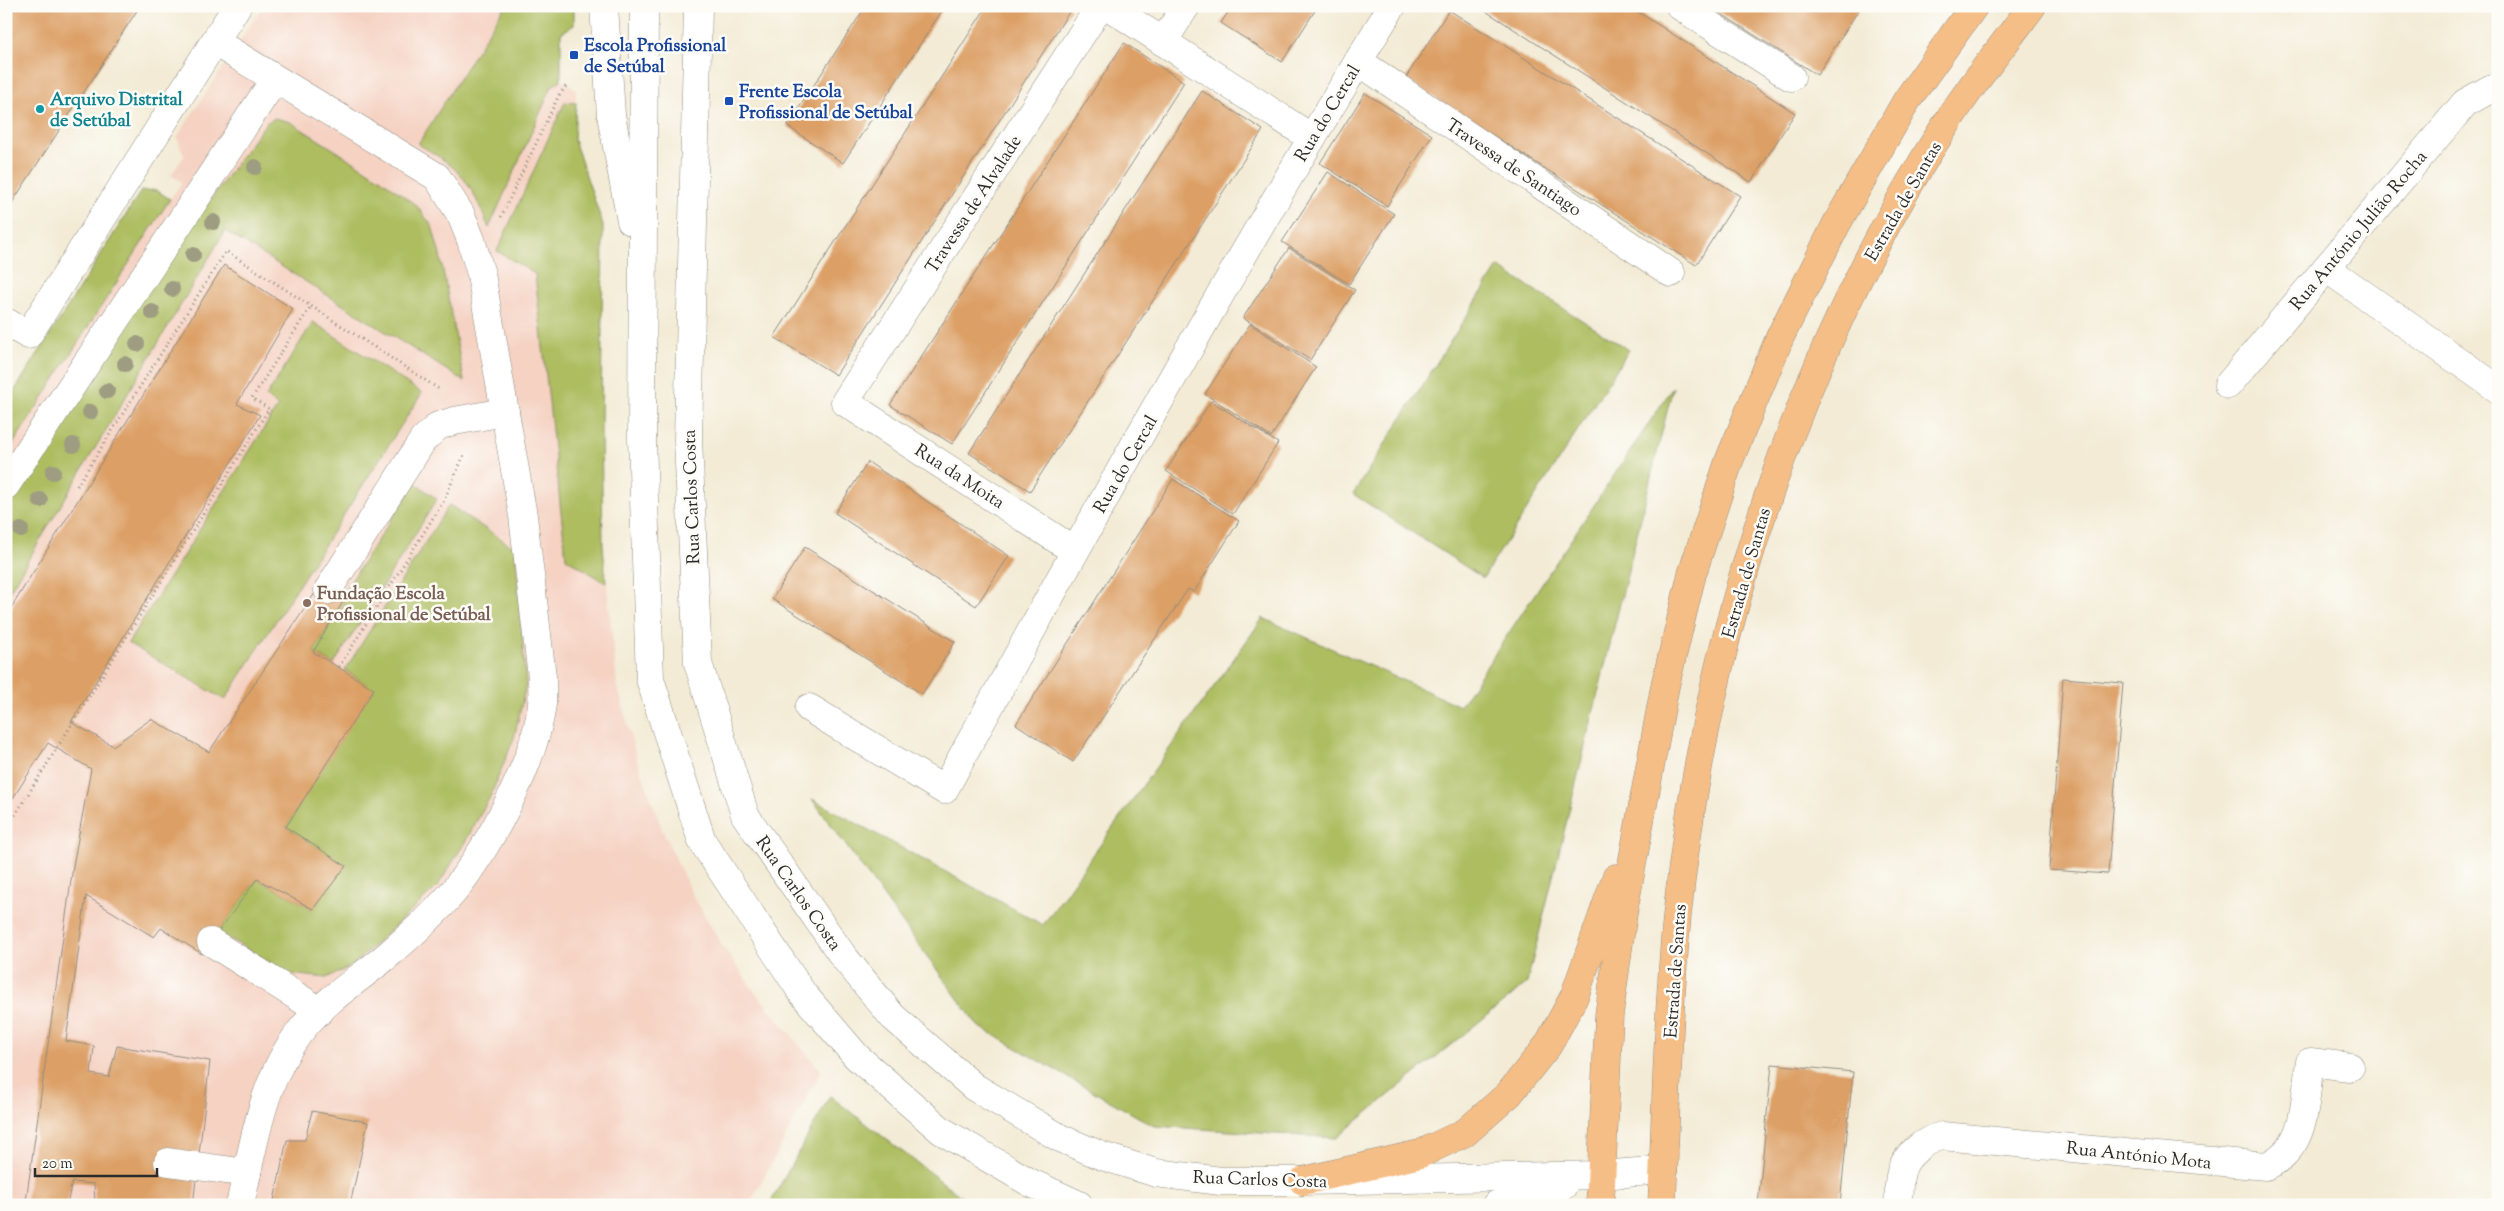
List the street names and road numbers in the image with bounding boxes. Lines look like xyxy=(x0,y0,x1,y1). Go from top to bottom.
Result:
street label: Rua do Cercal xyxy=(1289,61,1368,168)
street label: Travessa de Santiago xyxy=(1440,113,1586,224)
street label: Travessa de Alvalade xyxy=(920,131,1029,279)
street label: Estrada de Santas xyxy=(1860,137,1950,267)
street label: Rua António Julião Rocha xyxy=(2285,146,2434,317)
street label: Rua do Cercal xyxy=(1088,411,1165,519)
street label: Rua Carlos Costa xyxy=(678,429,708,565)
street label: Rua da Moita xyxy=(909,439,1009,517)
street label: Estrada de Santas xyxy=(1717,505,1779,642)
street label: Rua Carlos Costa xyxy=(748,831,847,957)
street label: Estrada de Santas xyxy=(1659,903,1695,1039)
street label: Rua António Mota xyxy=(2065,1136,2213,1178)
street label: Rua Carlos Costa xyxy=(1192,1166,1328,1196)

